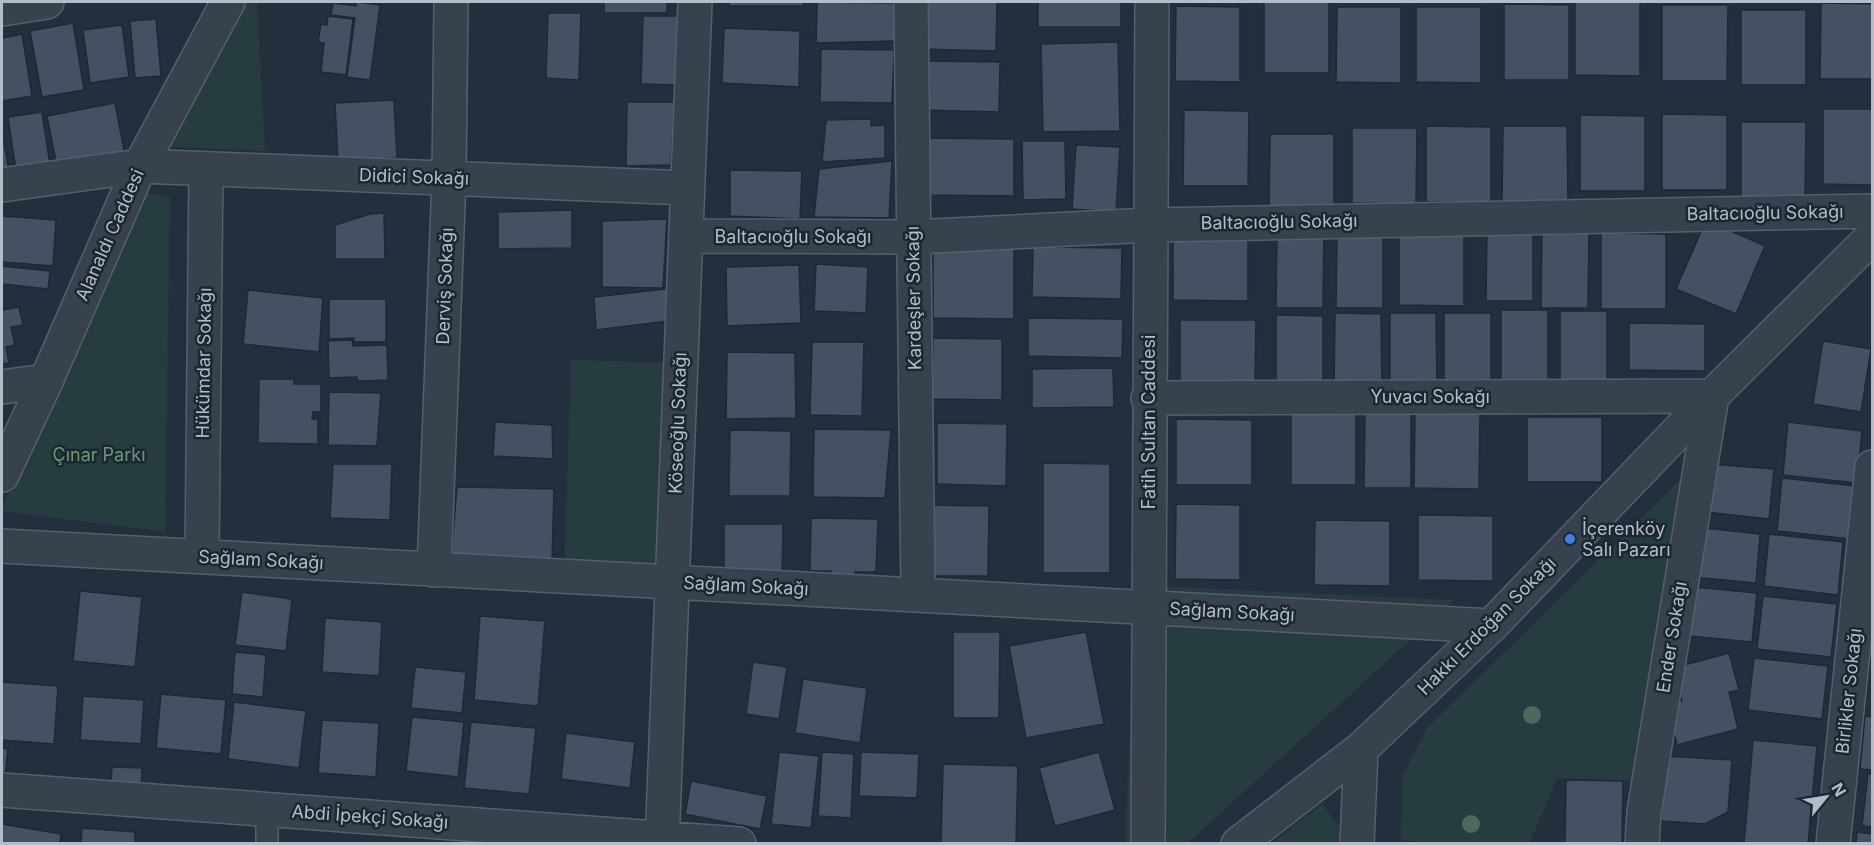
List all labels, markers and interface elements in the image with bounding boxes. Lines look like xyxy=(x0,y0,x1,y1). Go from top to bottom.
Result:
street label: Didici Sokağı xyxy=(359,164,469,189)
street label: Alanaldı Caddesi xyxy=(71,166,148,304)
street label: Baltacıoğlu Sokağı xyxy=(1686,201,1844,224)
street label: Baltacıoğlu Sokağı xyxy=(1200,210,1358,233)
street label: Baltacıoğlu Sokağı xyxy=(715,226,871,247)
street label: Kardeşler Sokağı xyxy=(902,226,925,370)
street label: Derviş Sokağı xyxy=(432,227,457,345)
street label: Hükümdar Sokağı xyxy=(192,287,215,439)
street label: Fatih Sultan Caddesi xyxy=(1138,335,1159,509)
street label: Köseoğlu Sokağı xyxy=(665,352,690,494)
street label: Yuvacı Sokağı xyxy=(1370,386,1490,407)
park label: Çınar Parkı xyxy=(53,444,146,465)
place label: İçerenköy Salı Pazarı xyxy=(1582,517,1671,560)
marker: İçerenköy Salı Pazarı xyxy=(1563,532,1577,546)
street label: Sağlam Sokağı xyxy=(198,546,324,573)
street label: Hakkı Erdoğan Sokağı xyxy=(1413,552,1560,699)
street label: Sağlam Sokağı xyxy=(683,572,809,599)
street label: Ender Sokağı xyxy=(1652,580,1691,694)
street label: Sağlam Sokağı xyxy=(1169,598,1295,625)
street label: Birlikler Sokağı xyxy=(1831,627,1866,755)
north arrow xyxy=(1796,767,1856,827)
text: N xyxy=(1827,779,1851,800)
street label: Abdi İpekçi Sokağı xyxy=(291,800,449,832)

